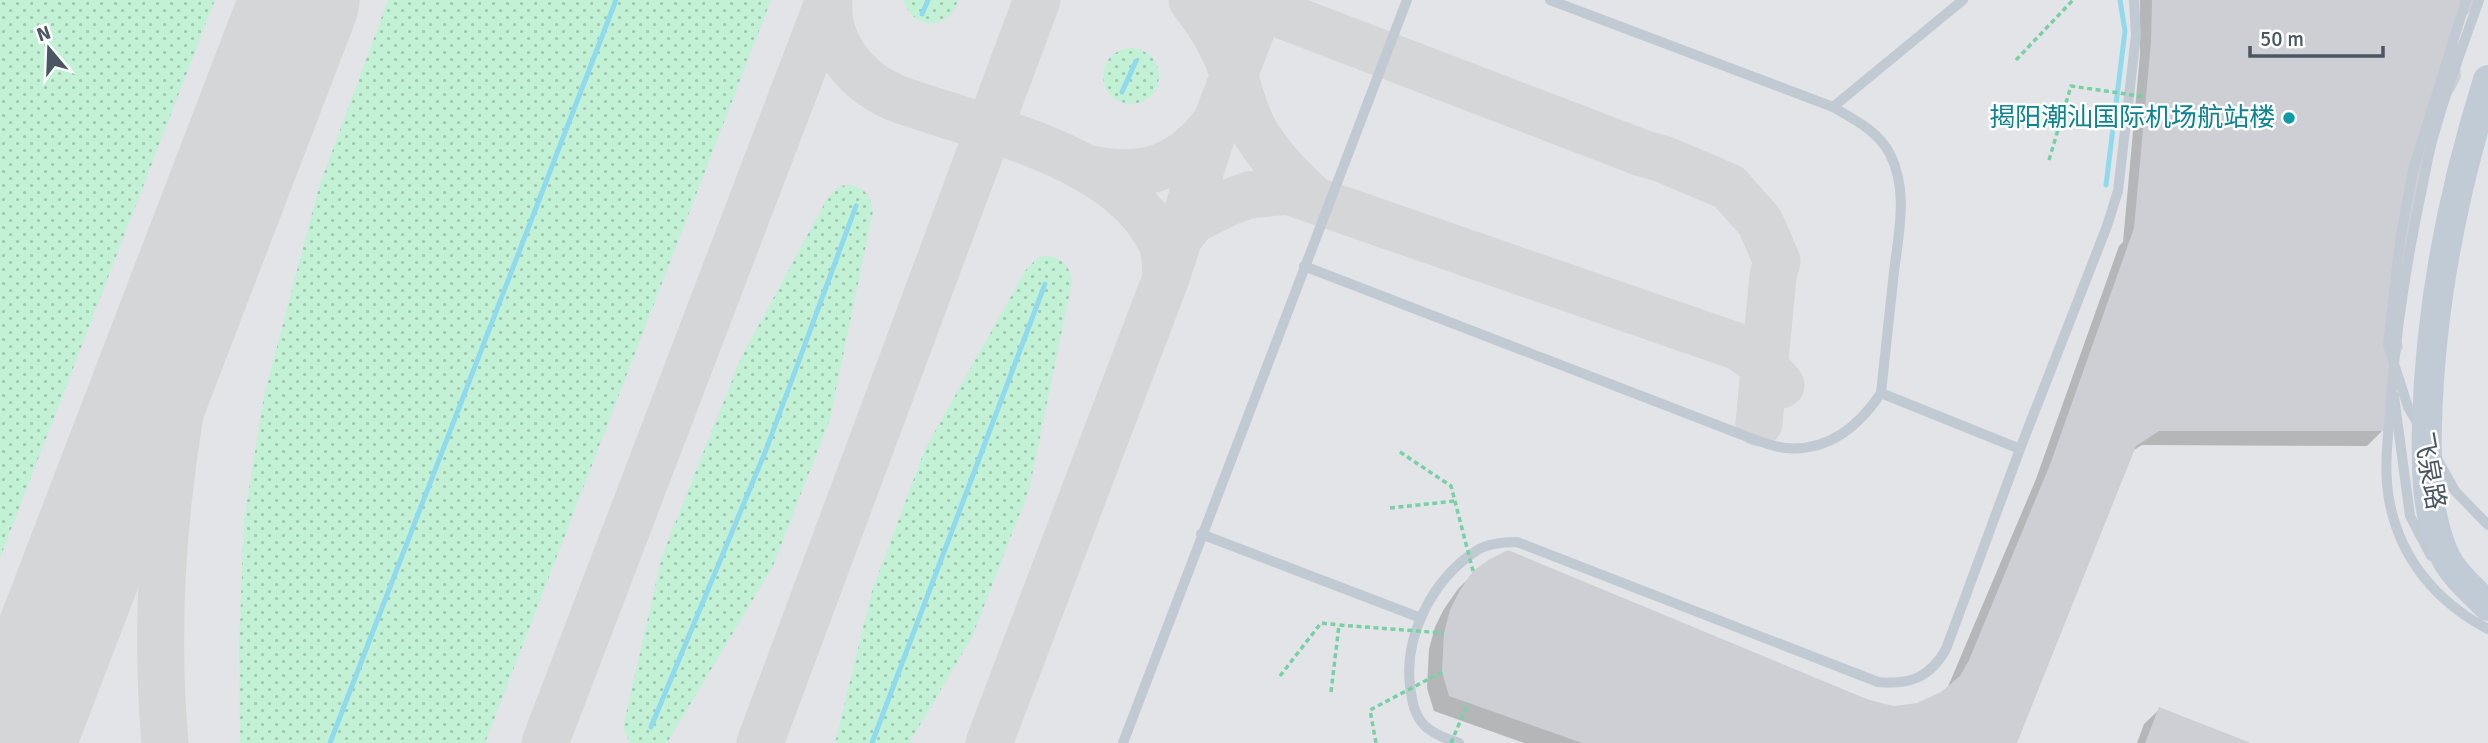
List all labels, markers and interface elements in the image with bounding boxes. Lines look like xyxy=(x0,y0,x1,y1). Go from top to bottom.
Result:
north arrow xyxy=(14,14,84,84)
scale bar xyxy=(2250,14,2383,58)
text: N xyxy=(34,20,54,47)
text: 50 m xyxy=(2260,26,2304,52)
place label: 揭阳潮汕国际机场航站楼 xyxy=(1989,102,2275,134)
marker: 揭阳潮汕国际机场航站楼 xyxy=(2281,110,2297,126)
street label: 飞泉路 xyxy=(2406,430,2452,512)

